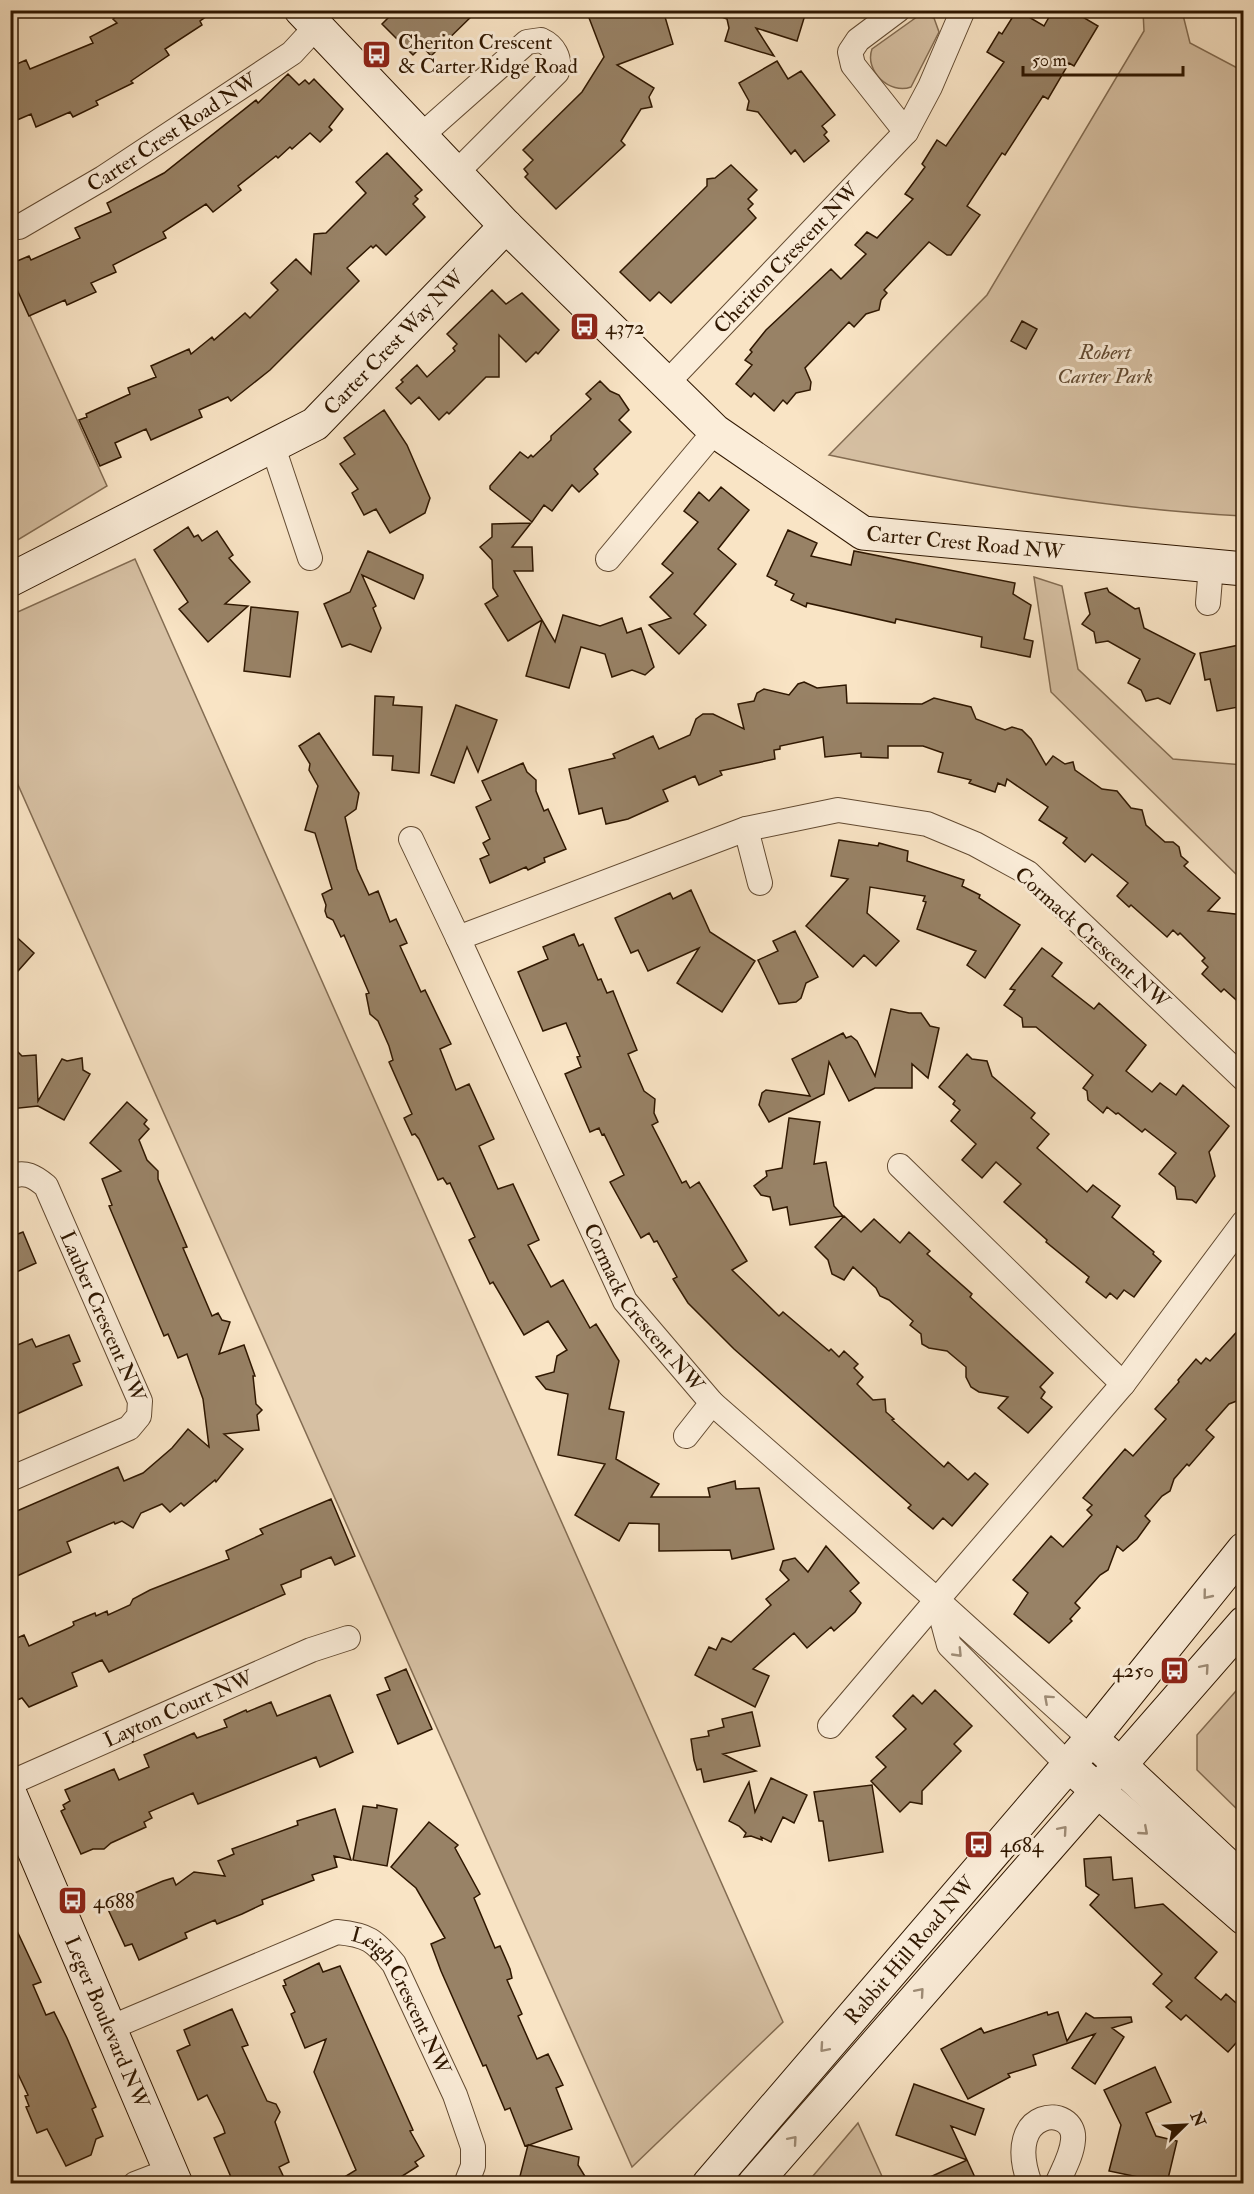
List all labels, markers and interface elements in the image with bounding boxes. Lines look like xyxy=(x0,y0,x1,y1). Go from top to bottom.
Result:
place label: Cheriton Crescent & Carter Ridge Road xyxy=(398,29,579,80)
bus stop icon: Cheriton Crescent & Carter Ridge Road xyxy=(361,38,393,70)
scale bar xyxy=(1023,39,1184,77)
text: 50 m xyxy=(1032,49,1067,72)
street label: Carter Crest Road NW xyxy=(82,66,263,198)
street label: Cheriton Crescent NW xyxy=(708,176,865,339)
street label: Carter Crest Way NW xyxy=(318,264,470,421)
bus stop icon: 4372 xyxy=(568,311,600,343)
place label: 4372 xyxy=(605,314,645,341)
park label: Robert Carter Park xyxy=(1057,339,1153,390)
street label: Carter Crest Road NW xyxy=(865,520,1066,565)
street label: Cormack Crescent NW xyxy=(1009,861,1176,1015)
street label: Cormack Crescent NW xyxy=(578,1219,711,1398)
street label: Lauber Crescent NW xyxy=(54,1227,153,1407)
one-way arrow xyxy=(1203,1588,1214,1599)
one-way arrow xyxy=(950,1646,961,1657)
bus stop icon: 4250 xyxy=(1159,1654,1191,1686)
place label: 4250 xyxy=(1112,1657,1154,1684)
street label: Layton Court NW xyxy=(99,1664,258,1753)
one-way arrow xyxy=(1198,1664,1209,1674)
one-way arrow xyxy=(1044,1695,1054,1706)
one-way arrow xyxy=(1137,1824,1148,1835)
one-way arrow xyxy=(1056,1826,1067,1837)
bus stop icon: 4684 xyxy=(963,1829,995,1861)
place label: 4684 xyxy=(1000,1832,1045,1859)
street label: Rabbit Hill Road NW xyxy=(838,1870,981,2030)
bus stop icon: 4688 xyxy=(56,1885,88,1917)
place label: 4688 xyxy=(93,1888,135,1915)
street label: Leigh Crescent NW xyxy=(348,1921,457,2079)
street label: Leger Boulevard NW xyxy=(59,1932,156,2113)
one-way arrow xyxy=(913,1988,924,1999)
one-way arrow xyxy=(821,2042,832,2053)
north arrow xyxy=(1155,2095,1215,2155)
text: N xyxy=(1185,2108,1210,2131)
one-way arrow xyxy=(786,2136,797,2147)

